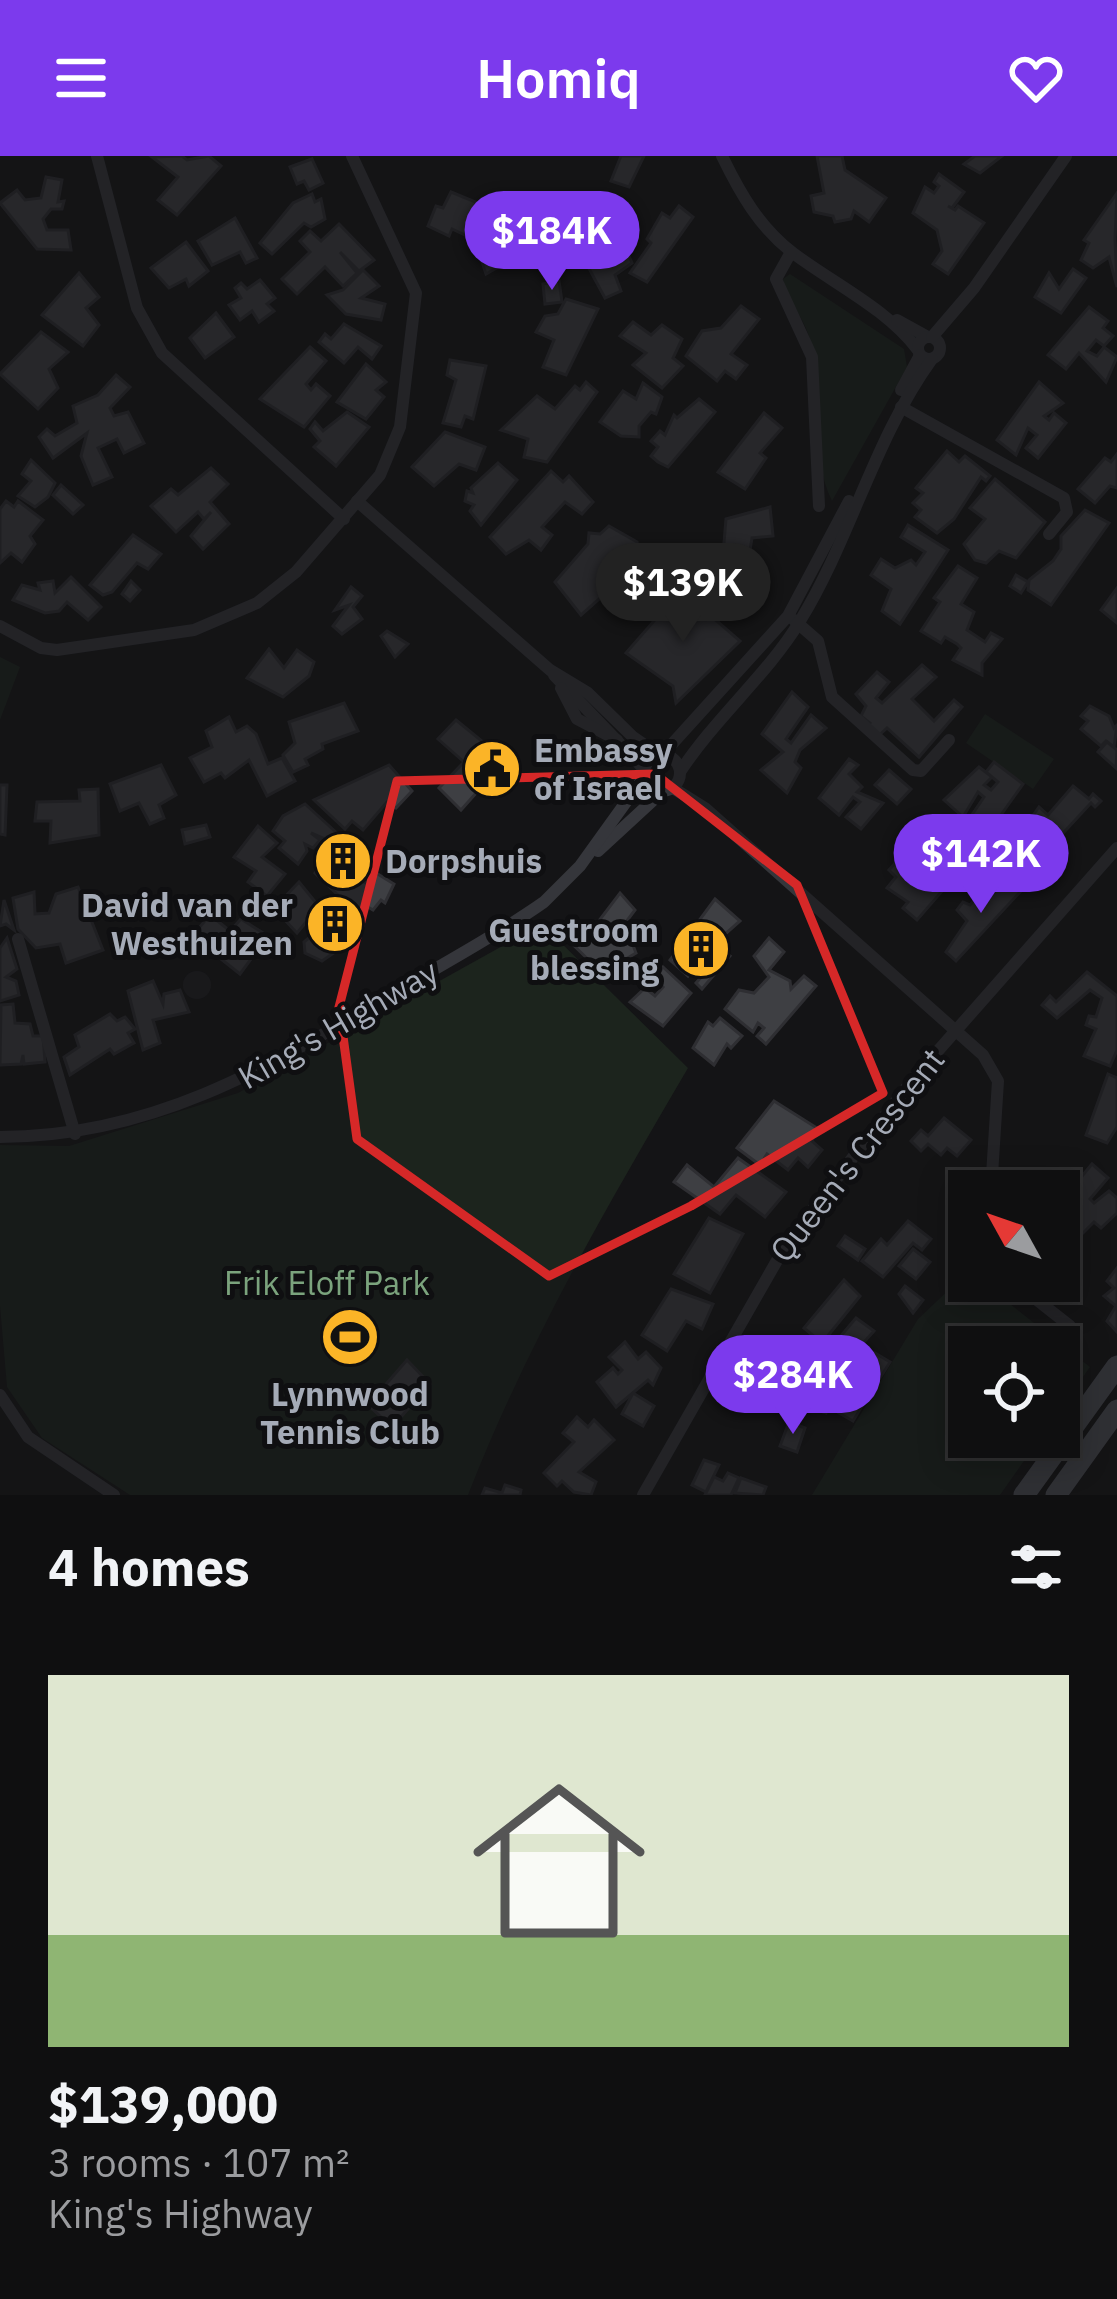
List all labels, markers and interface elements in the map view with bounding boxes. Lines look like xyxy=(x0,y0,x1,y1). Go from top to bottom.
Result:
text: Homiq xyxy=(476,43,641,113)
icon: menu xyxy=(48,45,114,111)
icon: heart xyxy=(1003,45,1069,111)
pin: $184K xyxy=(468,191,636,293)
text: $184K xyxy=(492,204,612,255)
pin: $139K xyxy=(599,543,767,645)
text: $139K xyxy=(623,556,743,607)
place label: Embassy of Israel xyxy=(534,728,673,809)
public building icon: Embassy of Israel xyxy=(461,738,523,800)
pin: $142K xyxy=(897,814,1065,916)
text: $142K xyxy=(921,827,1041,878)
building icon: Dorpshuis xyxy=(312,830,374,892)
place label: Dorpshuis xyxy=(385,839,542,882)
place label: David van der Westhuizen xyxy=(81,883,293,964)
building icon: David van der Westhuizen xyxy=(304,893,366,955)
place label: Guestroom blessing xyxy=(488,908,660,989)
building icon: Guestroom blessing xyxy=(670,918,732,980)
street label: King's Highway xyxy=(230,949,445,1098)
street label: Queen's Crescent xyxy=(760,1039,954,1270)
north arrow xyxy=(948,1170,1080,1302)
map controls xyxy=(948,1170,1080,1458)
park label: Frik Eloff Park xyxy=(224,1261,430,1304)
sports icon: Lynnwood Tennis Club xyxy=(319,1306,381,1368)
button: locate xyxy=(948,1326,1080,1458)
pin: $284K xyxy=(709,1335,877,1437)
text: $284K xyxy=(733,1348,853,1399)
place label: Lynnwood Tennis Club xyxy=(260,1372,440,1453)
text: 4 homes xyxy=(48,1534,250,1600)
icon: filters xyxy=(1003,1534,1069,1600)
icon: home xyxy=(451,1753,667,1969)
text: $139,000 xyxy=(48,2071,278,2137)
text: 3 rooms · 107 m² xyxy=(48,2137,350,2188)
text: King's Highway xyxy=(48,2188,313,2239)

